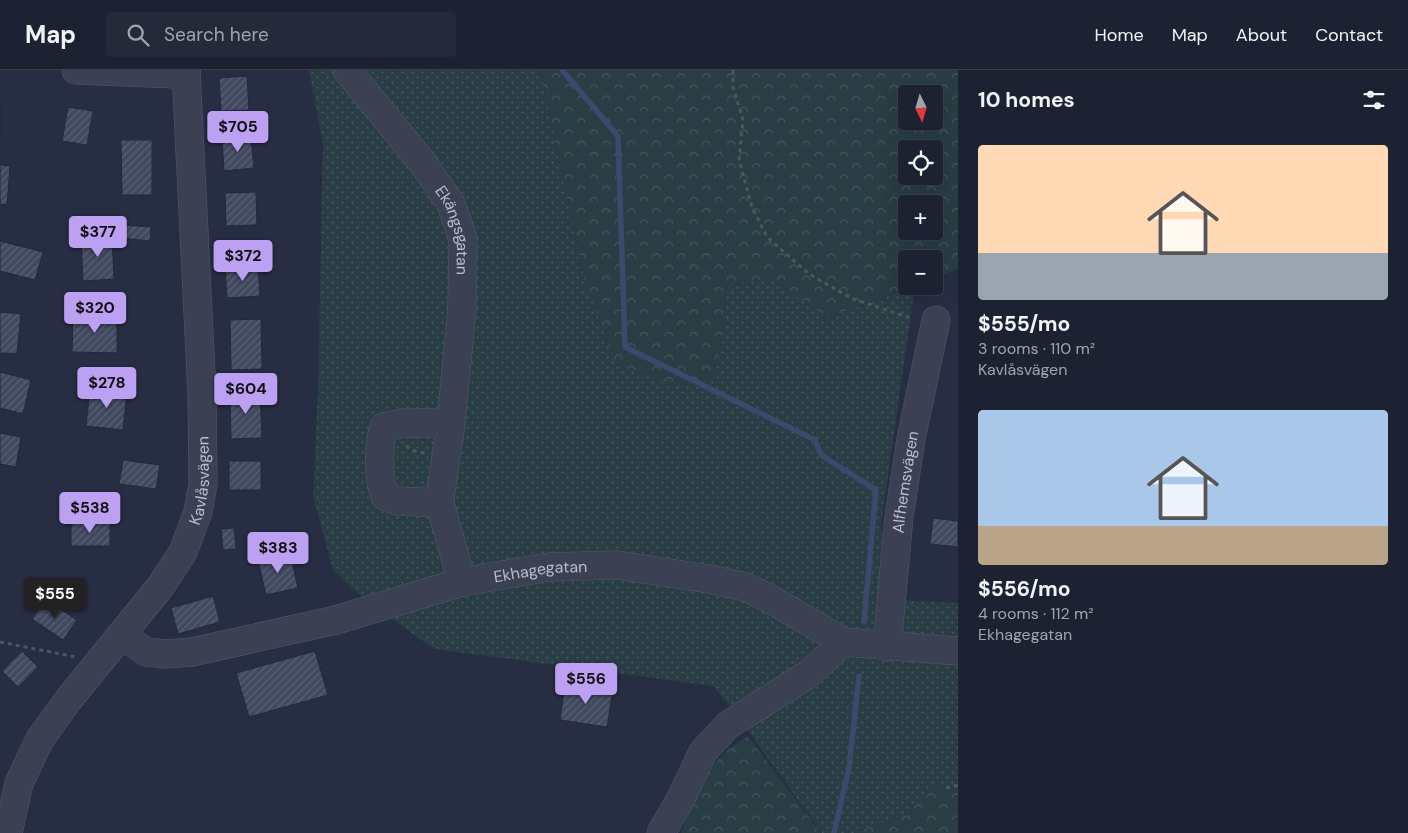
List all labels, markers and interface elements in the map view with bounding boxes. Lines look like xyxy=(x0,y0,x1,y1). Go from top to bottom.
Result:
search box xyxy=(106,12,456,57)
text: Map xyxy=(25,19,76,50)
icon: search xyxy=(124,21,152,49)
text: Search here xyxy=(164,22,269,47)
text: Home xyxy=(1094,23,1144,47)
text: Map xyxy=(1172,23,1208,47)
text: About xyxy=(1236,23,1287,47)
text: Contact xyxy=(1315,23,1383,47)
north arrow xyxy=(898,85,942,130)
map controls xyxy=(898,85,943,295)
text: 10 homes xyxy=(978,86,1075,114)
icon: filters xyxy=(1360,86,1388,114)
pin: $705 xyxy=(208,111,268,153)
text: $705 xyxy=(218,116,258,137)
button: locate xyxy=(898,140,943,185)
icon: home xyxy=(1138,178,1228,268)
street label: Ekängsgatan xyxy=(431,181,474,275)
button: + xyxy=(898,195,943,240)
pin: $377 xyxy=(68,216,128,258)
text: $377 xyxy=(80,221,116,242)
pin: $372 xyxy=(213,240,273,282)
text: $372 xyxy=(225,245,261,266)
button: − xyxy=(898,250,943,295)
pin: $320 xyxy=(65,292,125,334)
text: $320 xyxy=(75,297,115,318)
text: $555/mo xyxy=(978,310,1070,338)
text: 3 rooms · 110 m² xyxy=(978,338,1095,359)
text: Kavlåsvägen xyxy=(978,359,1067,380)
pin: $278 xyxy=(77,366,137,409)
text: $278 xyxy=(88,372,126,393)
pin: $604 xyxy=(216,372,276,415)
text: $604 xyxy=(225,378,267,399)
street label: Alfhemsvägen xyxy=(887,429,923,534)
street label: Kavlåsvägen xyxy=(184,436,214,528)
icon: home xyxy=(1138,443,1228,533)
pin: $538 xyxy=(60,492,120,534)
text: $538 xyxy=(70,497,110,518)
pin: $383 xyxy=(248,532,308,574)
text: $383 xyxy=(258,537,298,558)
street label: Ekhagegatan xyxy=(492,555,587,587)
text: $556/mo xyxy=(978,575,1071,603)
pin: $555 xyxy=(25,578,85,620)
text: $555 xyxy=(35,583,75,604)
text: 4 rooms · 112 m² xyxy=(978,603,1094,624)
text: Ekhagegatan xyxy=(978,624,1072,645)
pin: $556 xyxy=(556,662,616,705)
text: $556 xyxy=(566,668,606,689)

